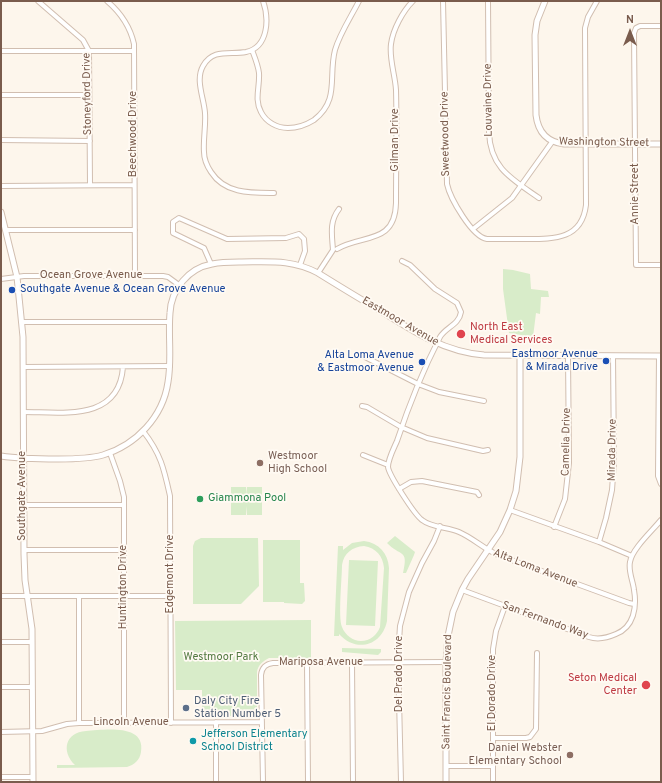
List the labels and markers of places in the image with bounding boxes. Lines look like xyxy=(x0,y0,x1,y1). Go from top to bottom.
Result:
place label: Southgate Avenue & Ocean Grove Avenue xyxy=(20,283,225,297)
marker: Southgate Avenue & Ocean Grove Avenue xyxy=(7,285,17,295)
place label: North East Medical Services xyxy=(470,321,552,347)
marker: North East Medical Services xyxy=(455,328,467,340)
place label: Eastmoor Avenue & Mirada Drive xyxy=(511,348,598,374)
place label: Alta Loma Avenue & Eastmoor Avenue xyxy=(317,349,414,375)
marker: Eastmoor Avenue & Mirada Drive xyxy=(601,356,611,366)
marker: Alta Loma Avenue & Eastmoor Avenue xyxy=(417,357,427,367)
place label: Westmoor High School xyxy=(268,450,327,476)
marker: Westmoor High School xyxy=(255,458,265,468)
place label: Giammona Pool xyxy=(208,492,286,506)
marker: Giammona Pool xyxy=(195,494,205,504)
place label: Seton Medical Center xyxy=(568,672,637,698)
marker: Seton Medical Center xyxy=(640,679,652,691)
place label: Daly City Fire Station Number 5 xyxy=(194,695,281,721)
marker: Daly City Fire Station Number 5 xyxy=(181,703,191,713)
place label: Jefferson Elementary School District xyxy=(201,728,308,754)
marker: Jefferson Elementary School District xyxy=(188,736,198,746)
place label: Daniel Webster Elementary School xyxy=(469,742,562,768)
marker: Daniel Webster Elementary School xyxy=(565,750,575,760)

